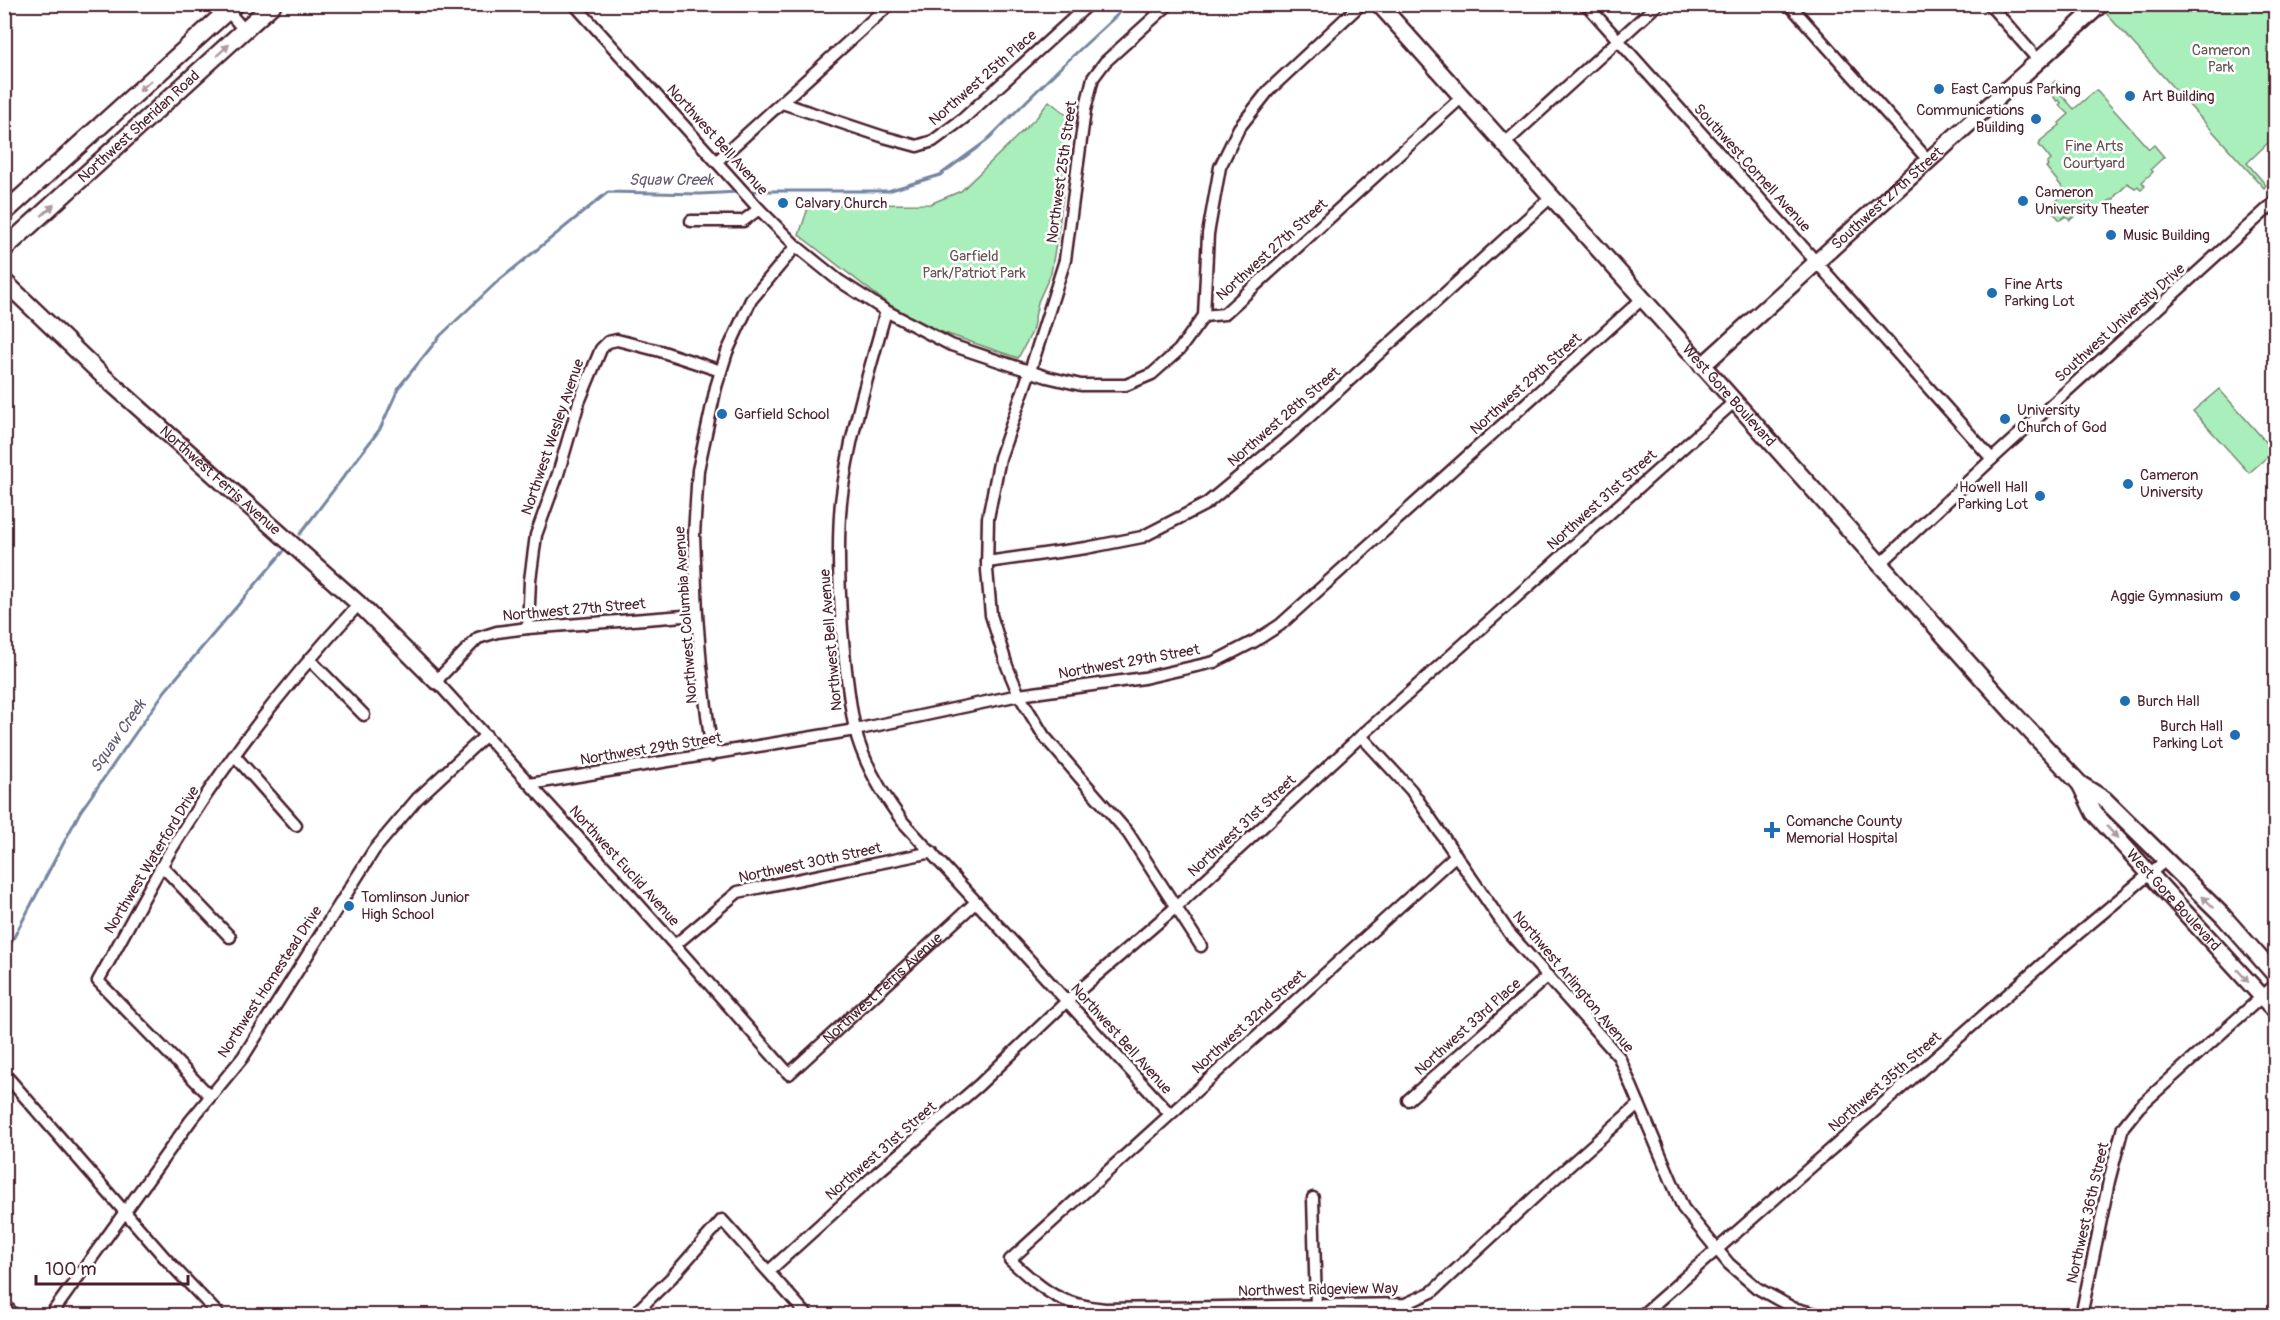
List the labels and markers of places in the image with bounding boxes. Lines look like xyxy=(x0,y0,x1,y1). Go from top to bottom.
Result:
place label: East Campus Parking xyxy=(1951,80,2081,99)
marker: East Campus Parking xyxy=(1932,82,1946,96)
place label: Art Building xyxy=(2142,87,2215,106)
marker: Art Building xyxy=(2123,89,2137,103)
place label: Communications Building xyxy=(1916,101,2024,137)
marker: Communications Building xyxy=(2029,112,2043,126)
place label: Cameron University Theater xyxy=(2035,183,2150,219)
place label: Calvary Church xyxy=(795,194,887,213)
marker: Cameron University Theater xyxy=(2016,194,2030,208)
marker: Calvary Church xyxy=(776,196,790,210)
place label: Music Building xyxy=(2123,226,2210,245)
marker: Music Building xyxy=(2104,228,2118,242)
place label: Fine Arts Parking Lot xyxy=(2004,275,2076,311)
marker: Fine Arts Parking Lot xyxy=(1985,286,1999,300)
place label: University Church of God xyxy=(2017,401,2107,437)
place label: Garfield School xyxy=(734,405,830,424)
marker: Garfield School xyxy=(715,407,729,421)
marker: University Church of God xyxy=(1998,412,2012,426)
place label: Cameron University xyxy=(2140,466,2203,502)
marker: Cameron University xyxy=(2121,477,2135,491)
place label: Howell Hall Parking Lot xyxy=(1957,478,2029,514)
marker: Howell Hall Parking Lot xyxy=(2033,489,2047,503)
place label: Aggie Gymnasium xyxy=(2110,587,2223,606)
marker: Aggie Gymnasium xyxy=(2228,589,2242,603)
place label: Burch Hall xyxy=(2137,692,2200,711)
marker: Burch Hall xyxy=(2118,694,2132,708)
place label: Burch Hall Parking Lot xyxy=(2152,717,2224,753)
marker: Burch Hall Parking Lot xyxy=(2228,728,2242,742)
place label: Comanche County Memorial Hospital xyxy=(1786,812,1903,848)
marker: Comanche County Memorial Hospital xyxy=(1763,821,1781,839)
place label: Tomlinson Junior High School xyxy=(361,888,470,924)
marker: Tomlinson Junior High School xyxy=(342,899,356,913)

